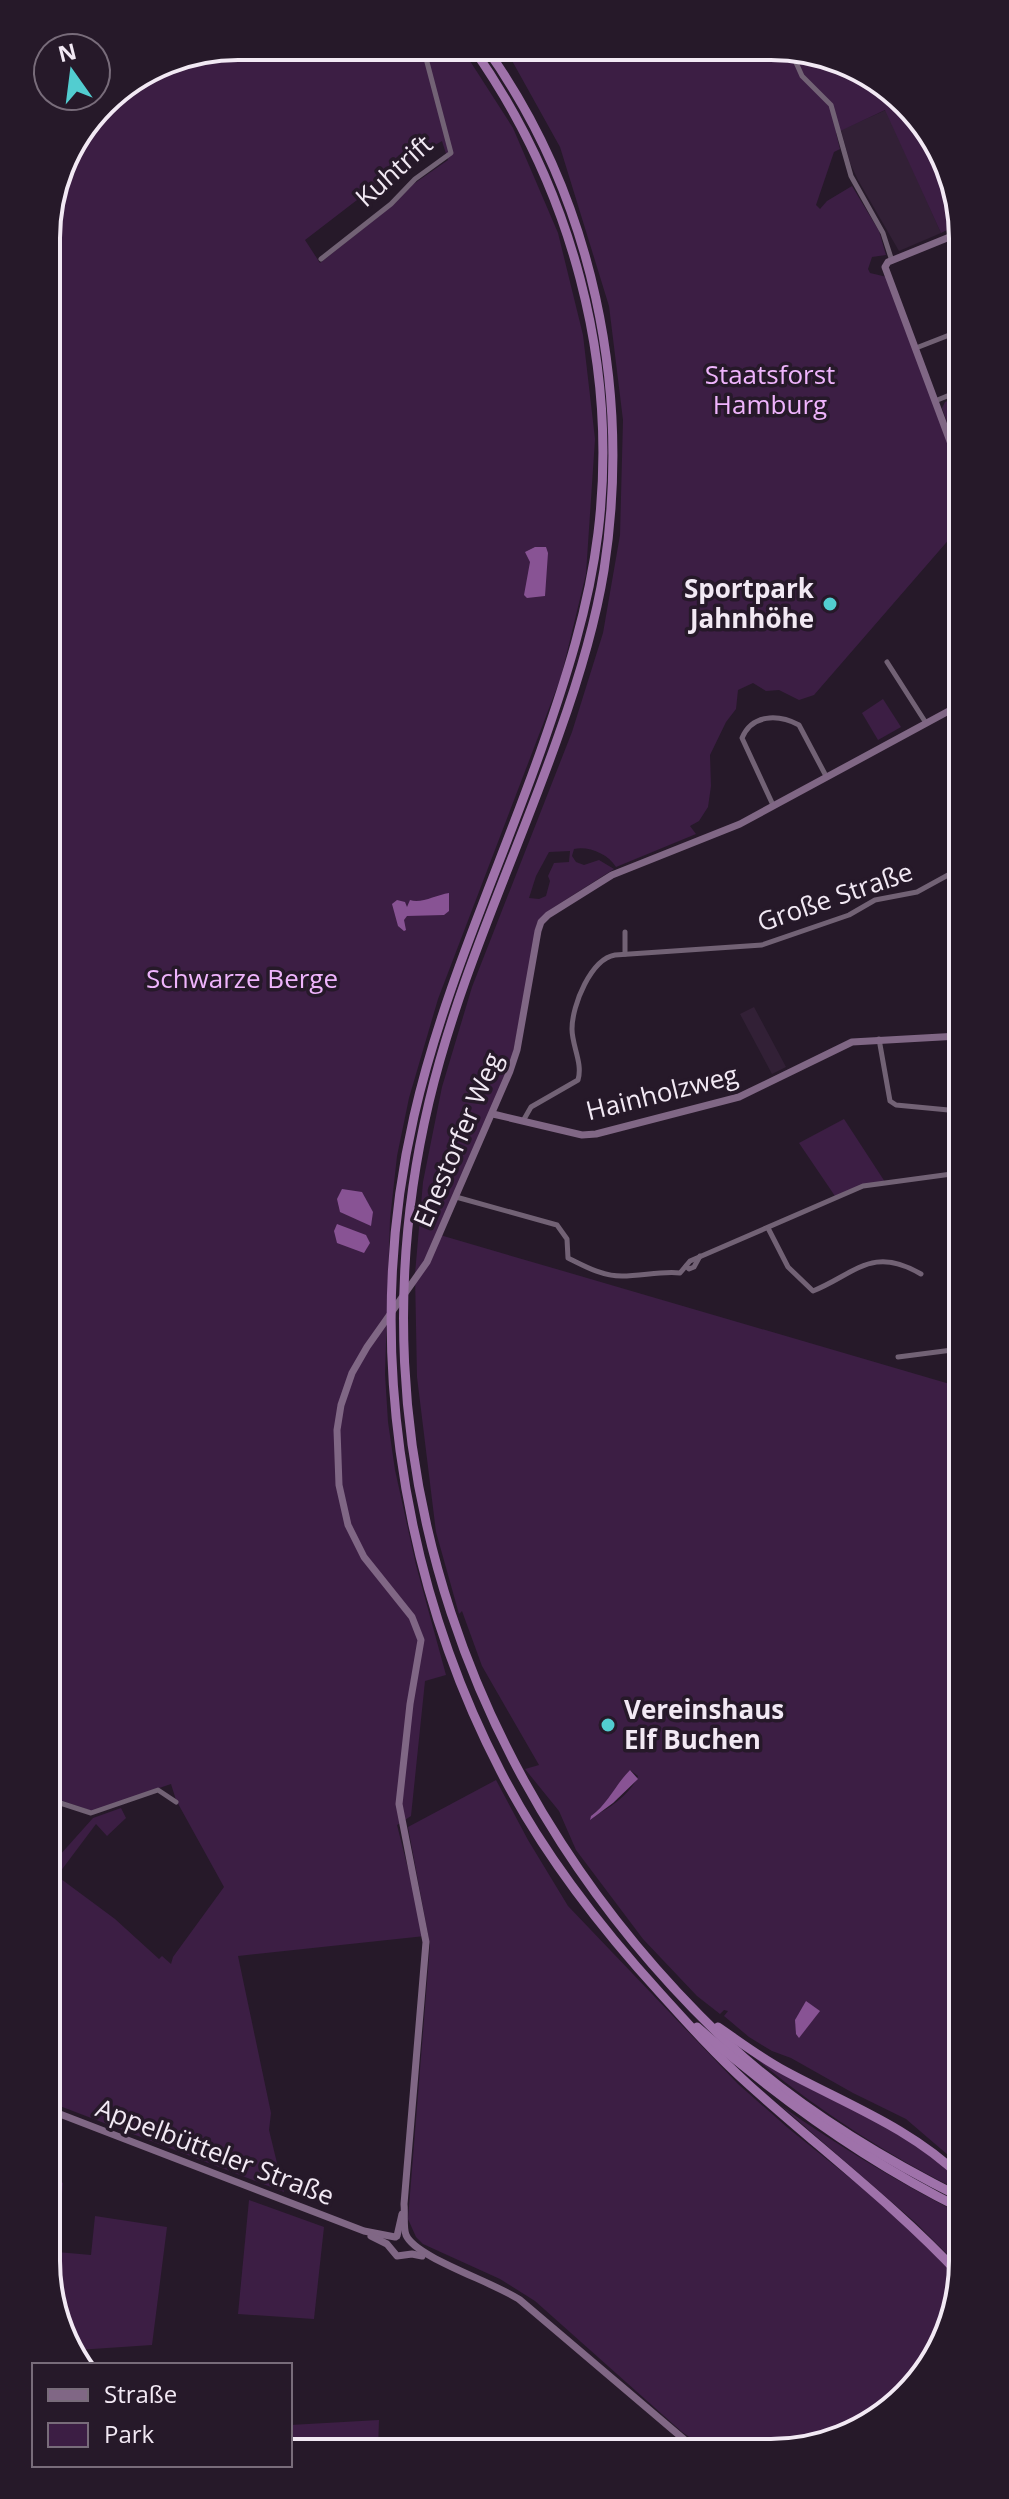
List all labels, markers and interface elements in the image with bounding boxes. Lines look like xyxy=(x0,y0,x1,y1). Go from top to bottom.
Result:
north arrow xyxy=(32,32,112,112)
text: N xyxy=(55,35,79,68)
street label: Kuhtrift xyxy=(347,126,440,215)
park label: Staatsforst Hamburg xyxy=(705,356,835,422)
place label: Sportpark Jahnhöhe xyxy=(684,570,815,636)
marker: Sportpark Jahnhöhe xyxy=(821,595,839,613)
street label: Große Straße xyxy=(752,853,917,939)
park label: Schwarze Berge xyxy=(146,960,338,996)
street label: Ehestorfer Weg xyxy=(404,1047,510,1232)
street label: Hainholzweg xyxy=(582,1056,741,1128)
place label: Vereinshaus Elf Buchen xyxy=(624,1691,784,1757)
marker: Vereinshaus Elf Buchen xyxy=(599,1716,617,1734)
street label: Appelbütteler Straße xyxy=(91,2089,340,2213)
legend xyxy=(32,2363,292,2467)
text: Straße xyxy=(104,2377,177,2410)
text: Park xyxy=(104,2417,155,2450)

